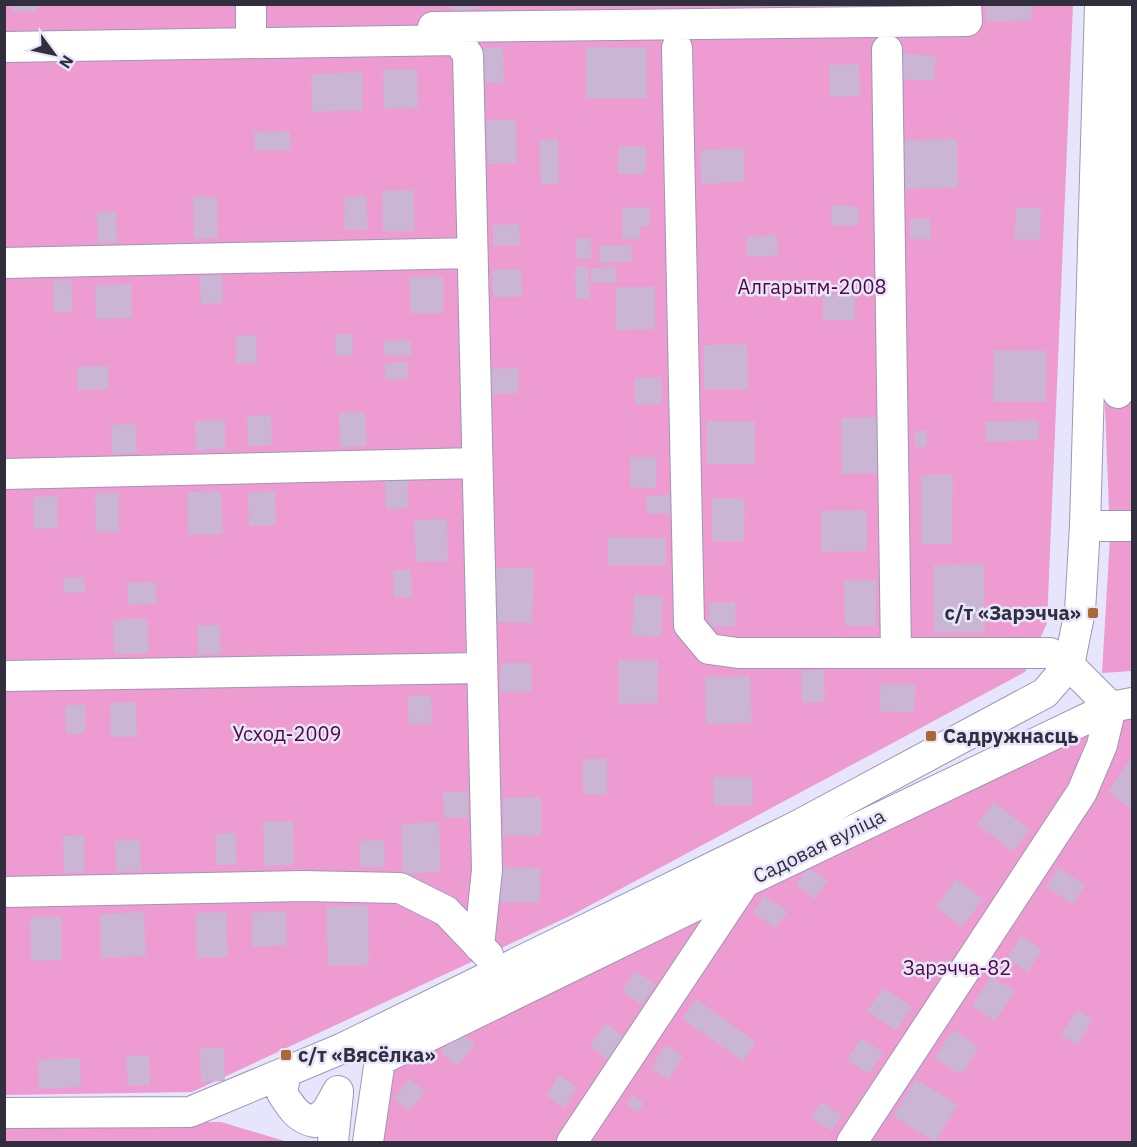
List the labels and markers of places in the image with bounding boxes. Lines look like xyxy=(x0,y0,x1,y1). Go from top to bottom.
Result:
place label: с/т «Зарэчча» xyxy=(945,599,1081,626)
marker: с/т «Зарэчча» xyxy=(1086,606,1100,620)
place label: Садружнасць xyxy=(943,722,1078,749)
marker: Садружнасць xyxy=(924,729,938,743)
place label: с/т «Вясёлка» xyxy=(298,1041,436,1068)
marker: с/т «Вясёлка» xyxy=(279,1048,293,1062)

